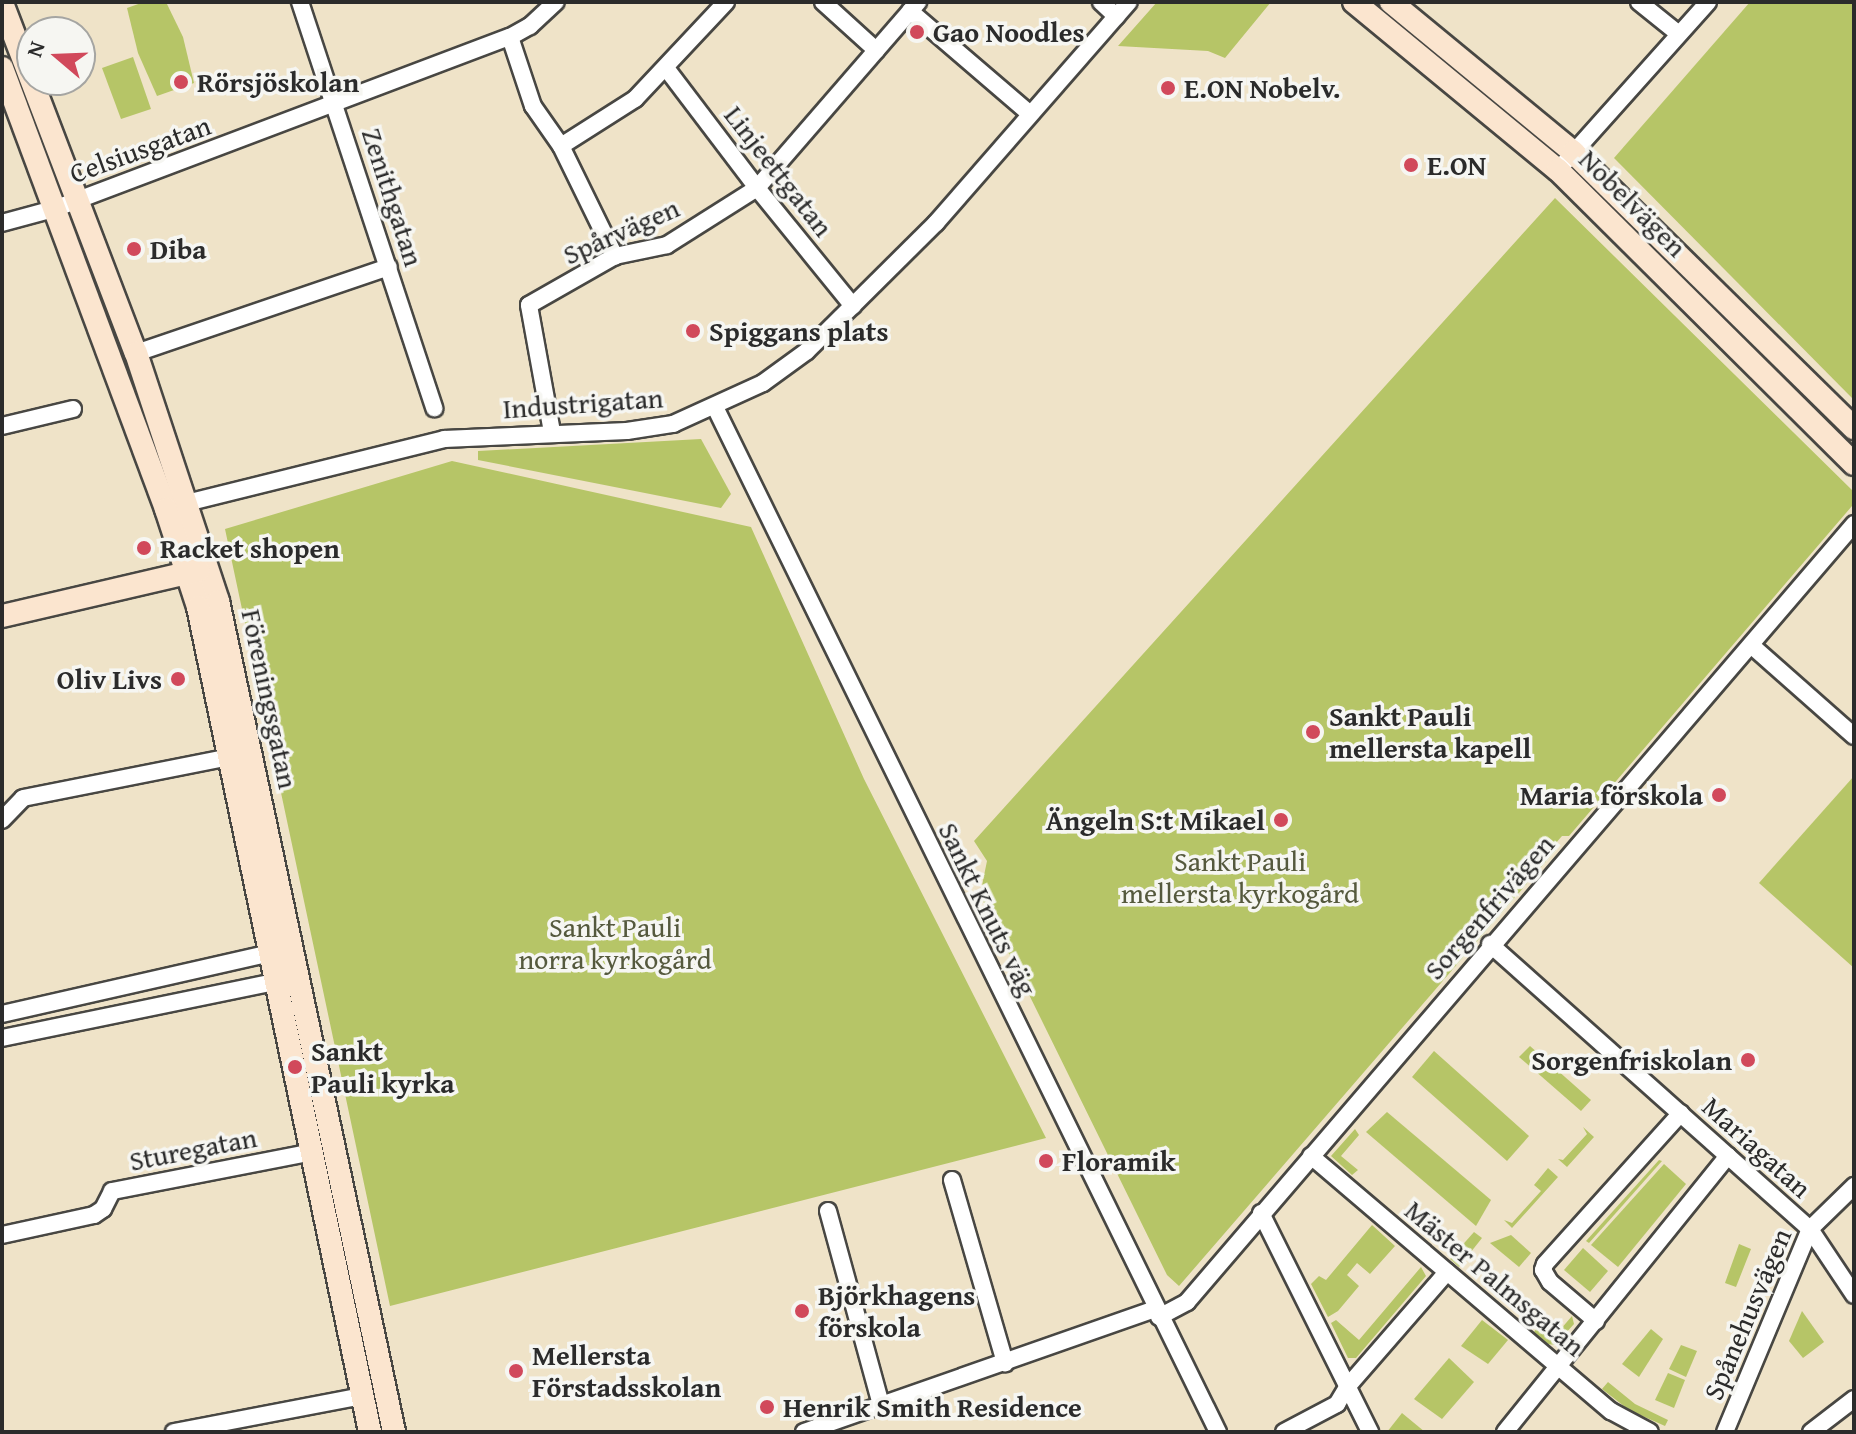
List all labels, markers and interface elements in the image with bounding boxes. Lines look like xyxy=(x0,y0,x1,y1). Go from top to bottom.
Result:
place label: Gao Noodles xyxy=(933,15,1084,49)
north arrow xyxy=(16,16,96,96)
marker: Gao Noodles xyxy=(908,23,926,41)
text: N xyxy=(18,37,53,61)
place label: Rörsjöskolan xyxy=(197,65,359,99)
place label: E.ON Nobelv. xyxy=(1184,71,1340,105)
marker: Rörsjöskolan xyxy=(172,73,190,91)
marker: E.ON Nobelv. xyxy=(1159,79,1177,97)
street label: Linjeettgatan xyxy=(717,99,841,243)
street label: Celsiusgatan xyxy=(65,108,215,190)
street label: Zenithgatan xyxy=(355,124,431,270)
street label: Nobelvägen xyxy=(1572,142,1694,264)
place label: E.ON xyxy=(1427,148,1486,182)
marker: E.ON xyxy=(1402,156,1420,174)
street label: Spårvägen xyxy=(558,191,684,271)
place label: Diba xyxy=(150,232,207,266)
marker: Diba xyxy=(125,240,143,258)
place label: Spiggans plats xyxy=(709,314,888,348)
marker: Spiggans plats xyxy=(684,322,702,340)
street label: Industrigatan xyxy=(502,381,664,425)
place label: Racket shopen xyxy=(160,531,340,565)
marker: Racket shopen xyxy=(135,539,153,557)
street label: Föreningsgatan xyxy=(235,606,305,792)
place label: Oliv Livs xyxy=(57,662,162,696)
marker: Oliv Livs xyxy=(169,670,187,688)
place label: Sankt Pauli mellersta kapell xyxy=(1329,699,1531,765)
marker: Sankt Pauli mellersta kapell xyxy=(1304,723,1322,741)
place label: Maria förskola xyxy=(1520,778,1703,812)
marker: Maria förskola xyxy=(1710,786,1728,804)
place label: Ängeln S:t Mikael xyxy=(1046,803,1265,837)
marker: Ängeln S:t Mikael xyxy=(1272,811,1290,829)
street label: Sankt Knuts väg xyxy=(932,817,1044,1001)
street label: Sorgenfrivägen xyxy=(1417,828,1561,986)
park label: Sankt Pauli mellersta kyrkogård xyxy=(1121,844,1359,910)
park label: Sankt Pauli norra kyrkogård xyxy=(518,910,712,976)
place label: Sankt Pauli kyrka xyxy=(311,1034,455,1100)
place label: Sorgenfriskolan xyxy=(1531,1043,1732,1077)
marker: Sorgenfriskolan xyxy=(1739,1051,1757,1069)
marker: Sankt Pauli kyrka xyxy=(286,1058,304,1076)
street label: Mariagatan xyxy=(1696,1089,1818,1205)
street label: Sturegatan xyxy=(126,1120,260,1178)
place label: Floramik xyxy=(1062,1144,1176,1178)
marker: Floramik xyxy=(1037,1152,1055,1170)
street label: Mäster Palmsgatan xyxy=(1398,1193,1592,1363)
street label: Spånehusvägen xyxy=(1696,1223,1798,1405)
place label: Björkhagens förskola xyxy=(818,1278,975,1344)
marker: Björkhagens förskola xyxy=(793,1302,811,1320)
place label: Mellersta Förstadsskolan xyxy=(532,1338,721,1404)
marker: Mellersta Förstadsskolan xyxy=(507,1362,525,1380)
place label: Henrik Smith Residence xyxy=(783,1390,1082,1424)
marker: Henrik Smith Residence xyxy=(758,1398,776,1416)

